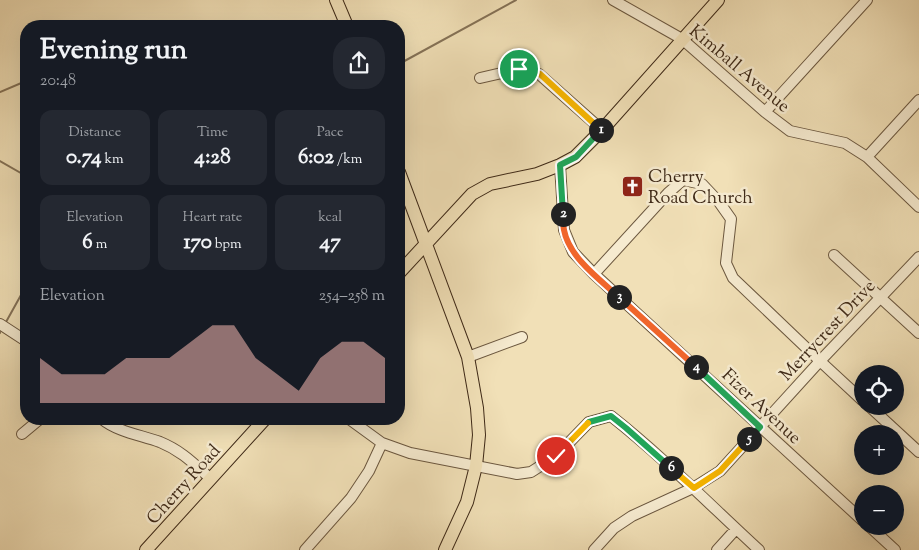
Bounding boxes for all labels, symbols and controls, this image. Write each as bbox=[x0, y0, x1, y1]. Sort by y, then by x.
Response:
street label: Kimball Avenue bbox=[682, 19, 795, 120]
text: Evening run bbox=[40, 31, 187, 71]
button: share bbox=[333, 37, 385, 89]
pin bbox=[498, 48, 540, 90]
icon: arrive bbox=[505, 55, 533, 83]
text: 20:48 bbox=[40, 70, 76, 93]
pin: 1 bbox=[588, 118, 614, 142]
text: 1 bbox=[599, 120, 604, 140]
text: Distance bbox=[68, 123, 121, 143]
text: Time bbox=[197, 123, 228, 143]
text: Pace bbox=[317, 123, 344, 143]
text: 0.74 bbox=[66, 143, 101, 173]
text: 4:28 bbox=[194, 143, 231, 173]
text: 6:02 bbox=[298, 143, 334, 173]
text: km bbox=[101, 150, 124, 170]
text: /km bbox=[334, 150, 362, 170]
place label: Cherry Road Church bbox=[648, 165, 753, 212]
church icon: Cherry Road Church bbox=[620, 174, 644, 198]
pin: 2 bbox=[550, 202, 576, 226]
text: 2 bbox=[560, 204, 567, 224]
text: Elevation bbox=[66, 208, 123, 228]
text: Heart rate bbox=[183, 208, 242, 228]
text: kcal bbox=[318, 208, 342, 228]
text: 6 bbox=[82, 228, 93, 258]
text: 170 bbox=[183, 228, 212, 258]
text: 47 bbox=[320, 228, 341, 258]
text: m bbox=[93, 235, 107, 255]
text: bpm bbox=[212, 235, 242, 255]
street label: Merrycrest Drive bbox=[774, 275, 882, 388]
pin: 3 bbox=[606, 284, 632, 310]
text: Elevation bbox=[40, 285, 105, 308]
text: 254–258 m bbox=[319, 285, 385, 308]
text: 3 bbox=[617, 287, 622, 307]
pin: 4 bbox=[684, 354, 708, 380]
text: 4 bbox=[693, 357, 700, 377]
street label: Fizer Avenue bbox=[715, 364, 806, 451]
map controls bbox=[854, 365, 904, 535]
button: locate bbox=[854, 365, 904, 415]
button: + bbox=[854, 425, 904, 475]
pin: 5 bbox=[736, 426, 762, 452]
text: 5 bbox=[747, 429, 752, 449]
pin bbox=[535, 435, 577, 477]
street label: Cherry Road bbox=[141, 439, 228, 531]
icon: check bbox=[542, 442, 570, 470]
pin: 6 bbox=[658, 456, 684, 480]
text: 6 bbox=[668, 458, 675, 478]
button: − bbox=[854, 485, 904, 535]

